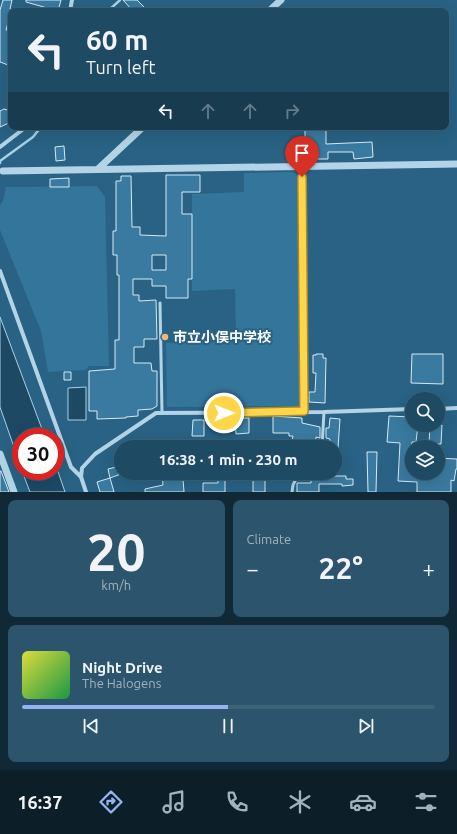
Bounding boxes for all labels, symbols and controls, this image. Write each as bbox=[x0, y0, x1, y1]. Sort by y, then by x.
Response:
icon: left bbox=[20, 24, 72, 76]
text: 60 m bbox=[86, 24, 148, 55]
text: Turn left bbox=[86, 57, 156, 77]
icon: left bbox=[155, 100, 177, 122]
icon: ahead bbox=[197, 100, 219, 122]
icon: ahead bbox=[239, 100, 261, 122]
icon: right bbox=[281, 100, 303, 122]
pin bbox=[285, 136, 319, 177]
icon: arrive bbox=[291, 142, 313, 164]
place label: 市立小俣中学校 bbox=[173, 329, 271, 345]
marker: 市立小俣中学校 bbox=[160, 332, 170, 342]
position arrow bbox=[203, 392, 245, 434]
map controls bbox=[405, 392, 445, 480]
button: search bbox=[405, 392, 445, 432]
speed limit sign: 30 bbox=[12, 428, 64, 480]
button: layers bbox=[405, 440, 445, 480]
text: 16:38 · 1 min · 230 m bbox=[159, 451, 297, 468]
text: 20 bbox=[87, 523, 146, 581]
text: Climate bbox=[247, 532, 291, 546]
text: 22° bbox=[319, 551, 363, 585]
text: − bbox=[247, 556, 259, 581]
text: + bbox=[423, 556, 435, 581]
text: km/h bbox=[101, 578, 131, 592]
text: Night Drive bbox=[82, 659, 163, 676]
text: The Halogens bbox=[82, 676, 161, 690]
icon: previous bbox=[80, 715, 102, 737]
icon: pause bbox=[217, 715, 239, 737]
icon: next bbox=[355, 715, 377, 737]
icon: directions bbox=[97, 788, 125, 816]
icon: music bbox=[160, 788, 188, 816]
icon: phone bbox=[223, 788, 251, 816]
icon: climate bbox=[286, 788, 314, 816]
icon: car bbox=[349, 788, 377, 816]
icon: filters bbox=[412, 788, 440, 816]
text: 16:37 bbox=[17, 792, 62, 812]

